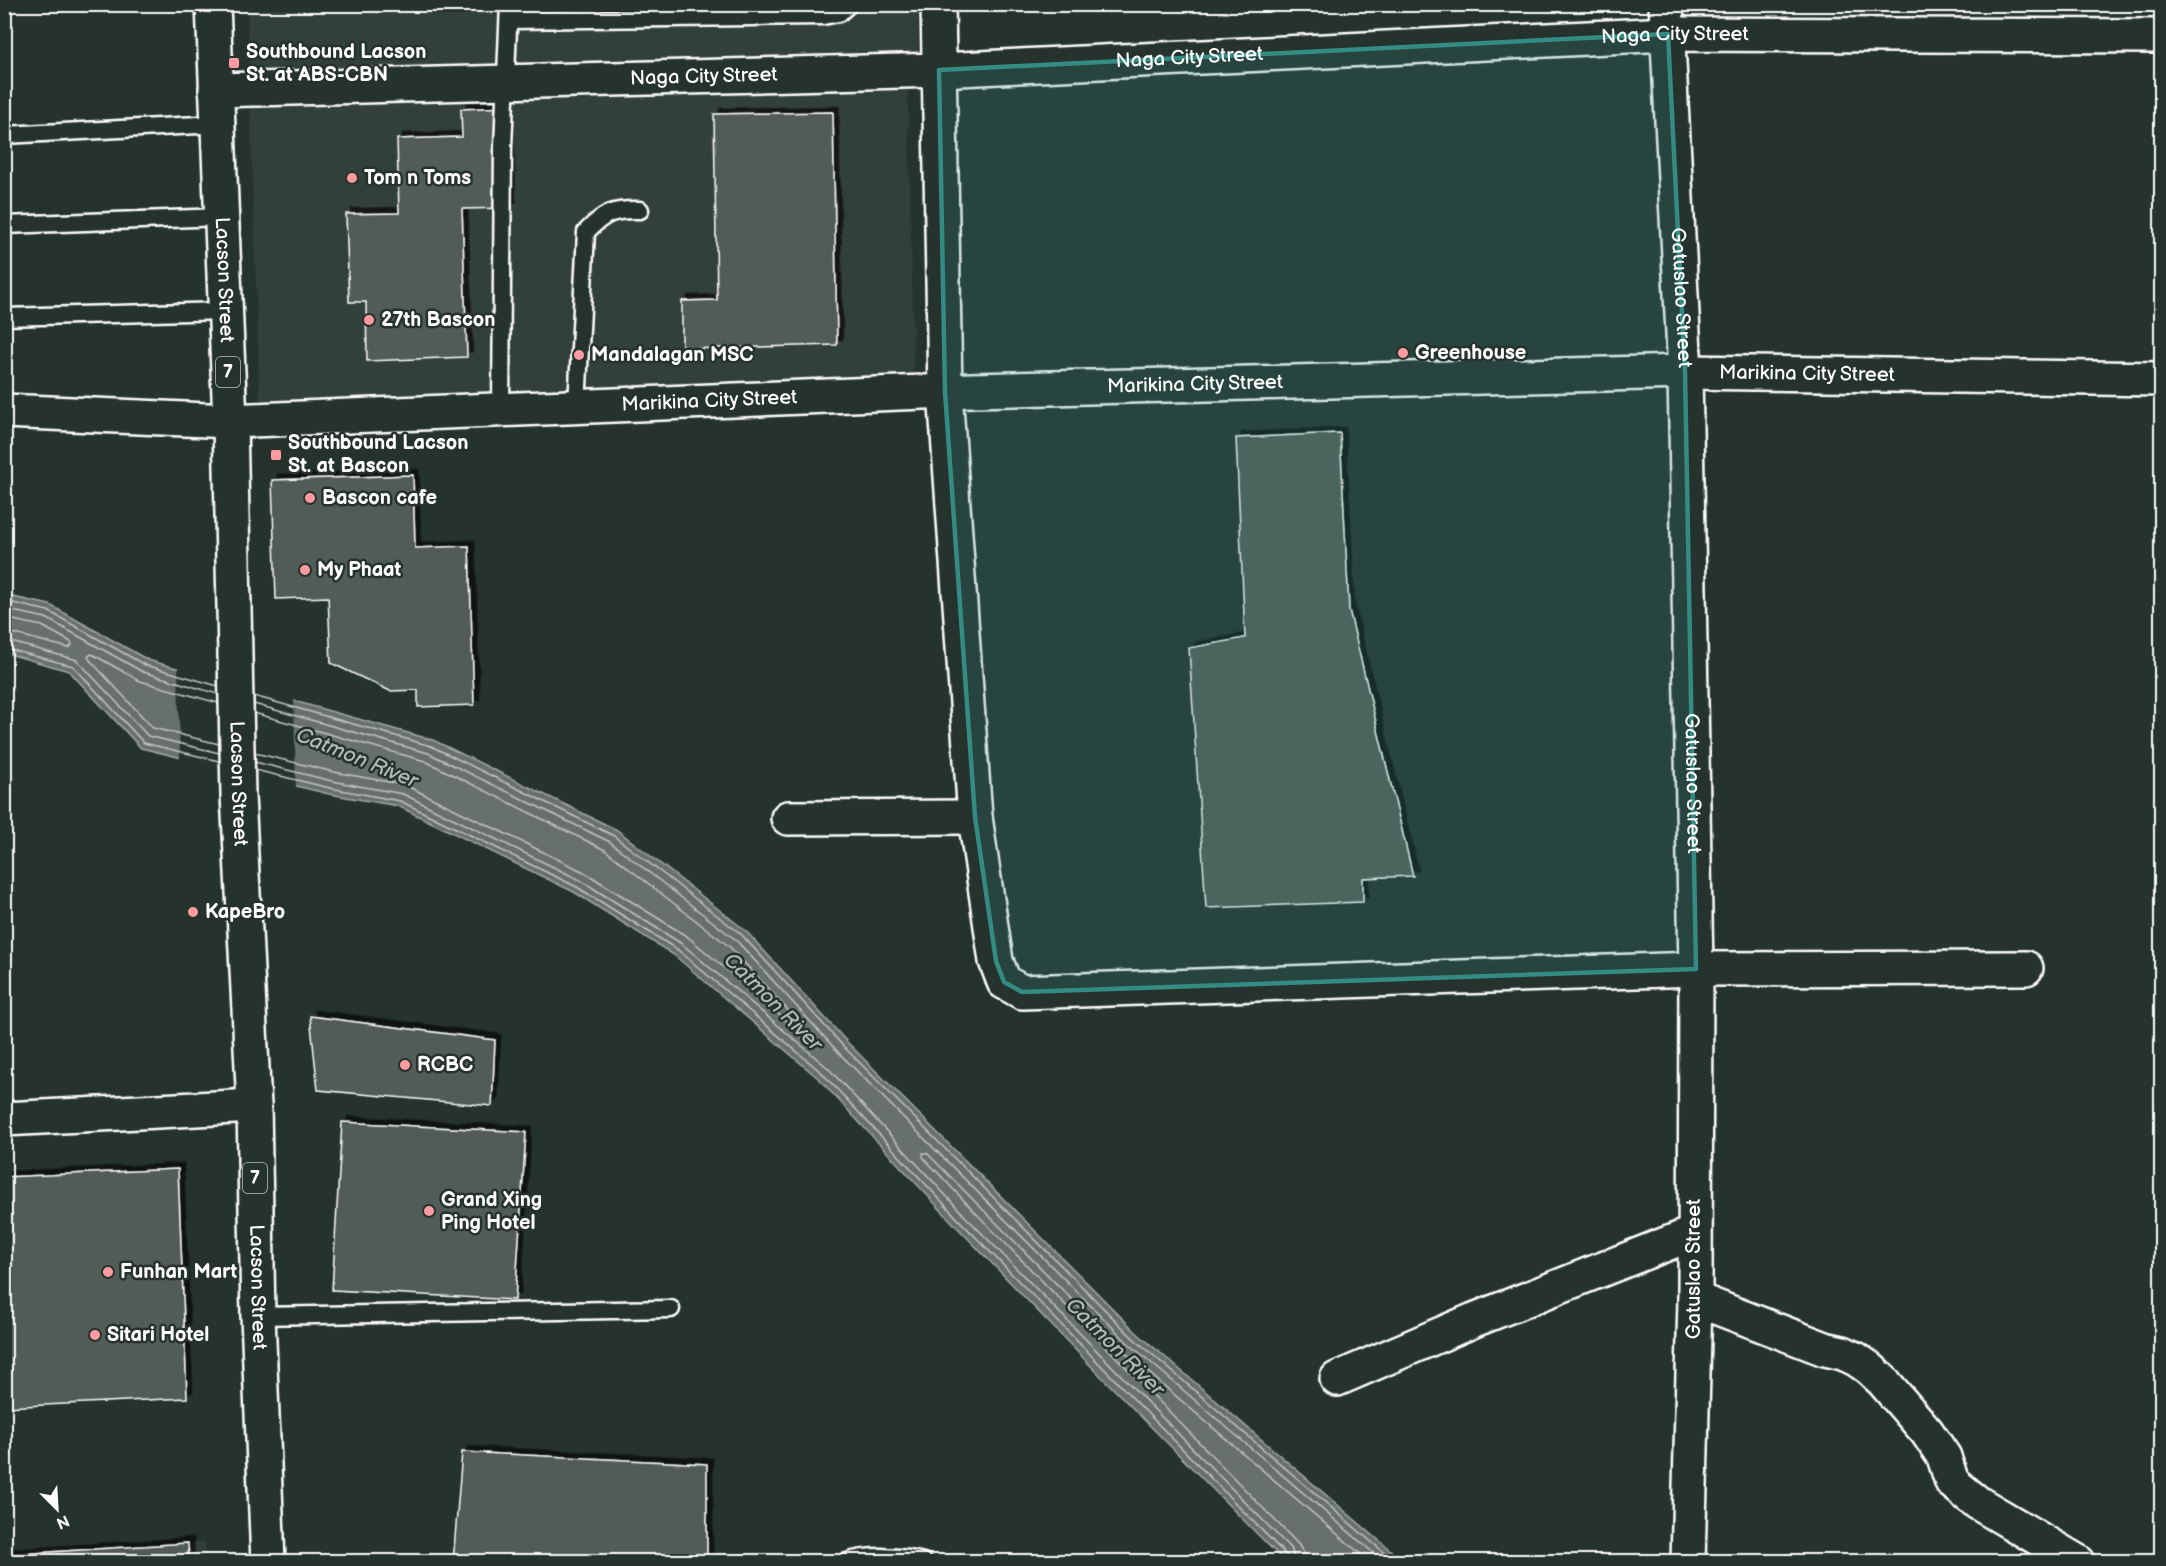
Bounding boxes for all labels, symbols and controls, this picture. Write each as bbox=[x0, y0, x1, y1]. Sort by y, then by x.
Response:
street label: Naga City Street bbox=[1601, 22, 1749, 49]
place label: Southbound Lacson St. at ABS-CBN bbox=[246, 40, 426, 87]
street label: Naga City Street bbox=[1115, 42, 1264, 73]
marker: Southbound Lacson St. at ABS-CBN bbox=[227, 56, 241, 70]
street label: Naga City Street bbox=[630, 62, 778, 91]
place label: Tom n Toms bbox=[364, 166, 471, 190]
marker: Tom n Toms bbox=[345, 171, 359, 185]
street label: Lacson Street bbox=[210, 217, 239, 343]
street label: Gatuslao Street bbox=[1666, 227, 1697, 368]
place label: 27th Bascon bbox=[381, 308, 495, 332]
marker: 27th Bascon bbox=[362, 313, 376, 327]
place label: Greenhouse bbox=[1415, 341, 1526, 365]
place label: Mandalagan MSC bbox=[591, 343, 754, 367]
marker: Greenhouse bbox=[1396, 346, 1410, 360]
marker: Mandalagan MSC bbox=[572, 348, 586, 362]
road number: 7 bbox=[216, 357, 240, 387]
street label: Marikina City Street bbox=[1719, 361, 1895, 387]
street label: Marikina City Street bbox=[1107, 370, 1283, 399]
street label: Marikina City Street bbox=[621, 385, 798, 417]
place label: Southbound Lacson St. at Bascon bbox=[288, 431, 468, 478]
marker: Southbound Lacson St. at Bascon bbox=[269, 448, 283, 462]
place label: Bascon cafe bbox=[322, 486, 437, 510]
marker: Bascon cafe bbox=[303, 491, 317, 505]
place label: My Phaat bbox=[317, 558, 402, 582]
marker: My Phaat bbox=[298, 563, 312, 577]
street label: Gatuslao Street bbox=[1679, 713, 1706, 854]
street label: Lacson Street bbox=[224, 721, 253, 847]
water label: Catmon River bbox=[293, 722, 423, 794]
place label: KapeBro bbox=[205, 900, 285, 924]
marker: KapeBro bbox=[186, 905, 200, 919]
water label: Catmon River bbox=[719, 948, 828, 1057]
place label: RCBC bbox=[417, 1053, 473, 1077]
marker: RCBC bbox=[398, 1058, 412, 1072]
road number: 7 bbox=[243, 1163, 267, 1193]
place label: Grand Xing Ping Hotel bbox=[441, 1188, 542, 1235]
street label: Gatuslao Street bbox=[1682, 1199, 1706, 1339]
marker: Grand Xing Ping Hotel bbox=[422, 1204, 436, 1218]
street label: Lacson Street bbox=[244, 1224, 271, 1350]
place label: Funhan Mart bbox=[120, 1260, 237, 1284]
marker: Funhan Mart bbox=[101, 1265, 115, 1279]
water label: Catmon River bbox=[1061, 1293, 1170, 1402]
place label: Sitari Hotel bbox=[107, 1323, 209, 1347]
marker: Sitari Hotel bbox=[88, 1328, 102, 1342]
north arrow bbox=[27, 1479, 87, 1539]
text: N bbox=[53, 1510, 72, 1532]

